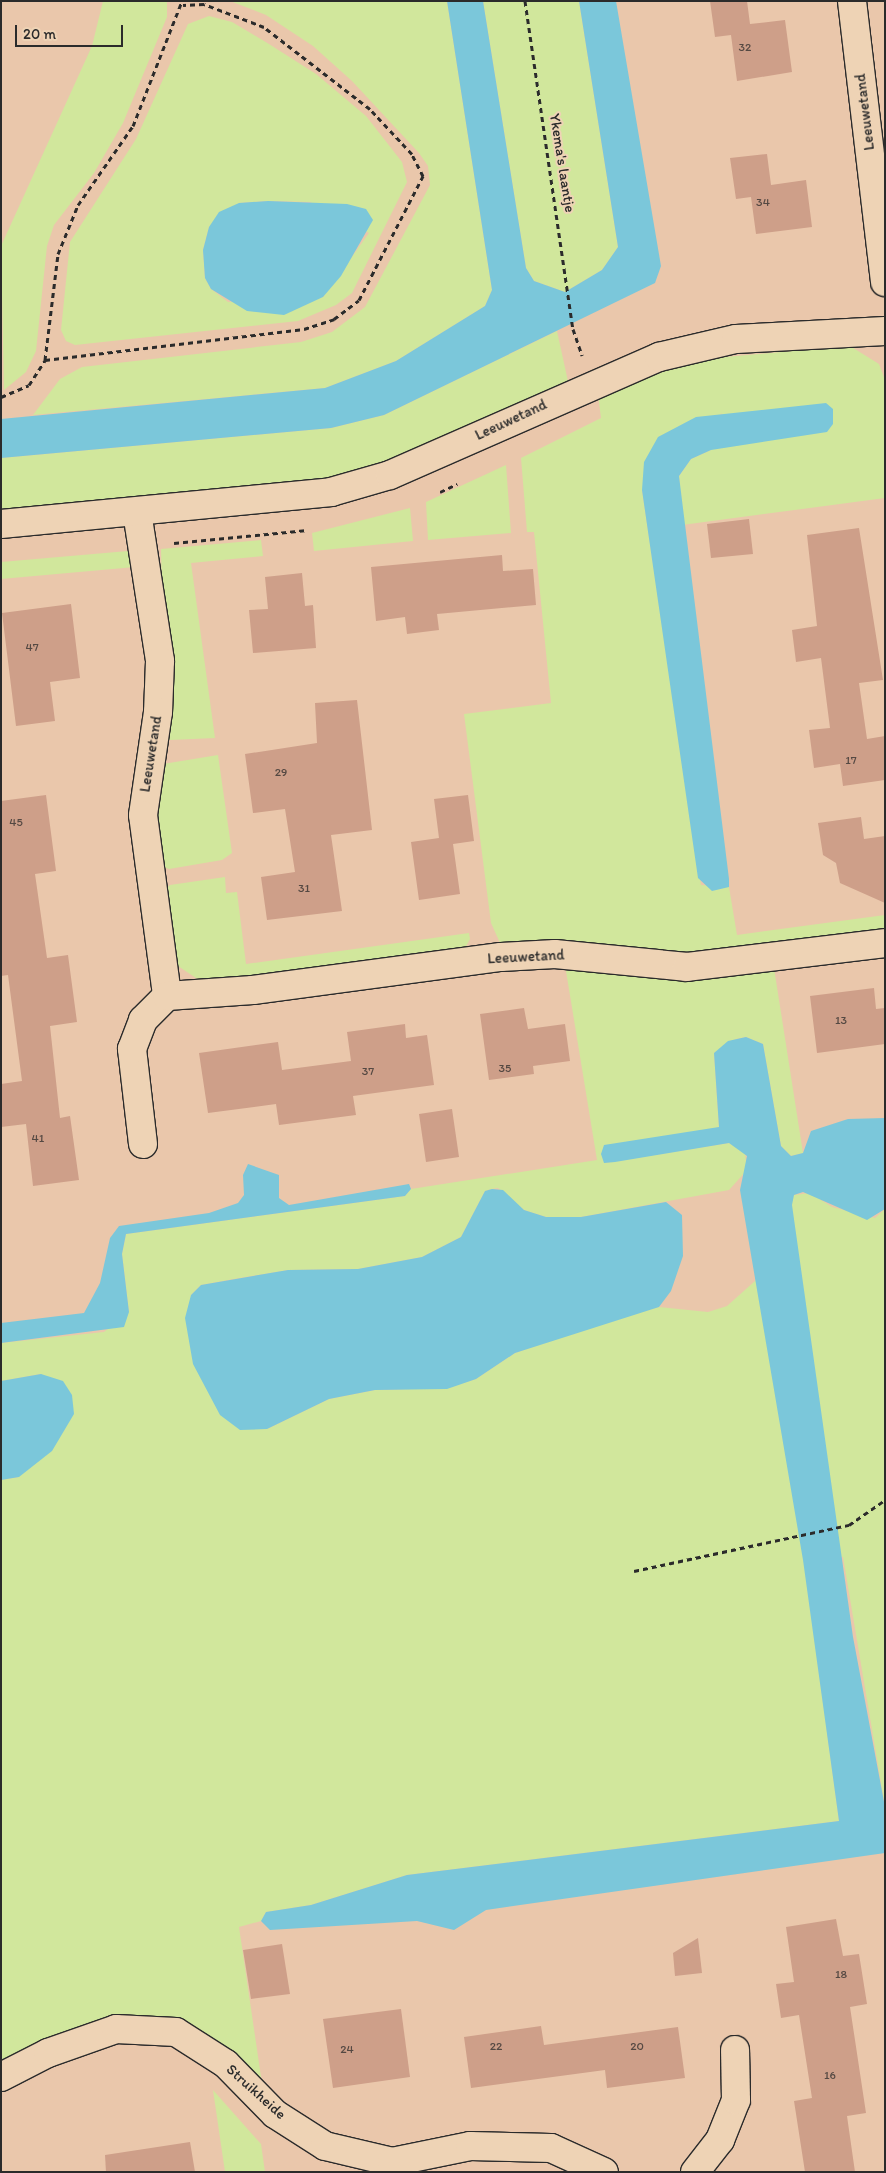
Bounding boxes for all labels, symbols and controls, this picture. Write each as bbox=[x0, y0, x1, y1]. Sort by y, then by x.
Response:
scale bar bbox=[18, 15, 125, 47]
text: 20 m bbox=[23, 25, 56, 43]
house number: 32 bbox=[739, 41, 751, 55]
street label: Leeuwetand bbox=[851, 73, 879, 151]
street label: Ykema's laantje bbox=[545, 112, 579, 214]
house number: 34 bbox=[756, 196, 770, 210]
street label: Leeuwetand bbox=[472, 396, 550, 444]
house number: 47 bbox=[25, 641, 39, 655]
street label: Leeuwetand bbox=[136, 714, 166, 794]
house number: 17 bbox=[845, 754, 857, 768]
house number: 29 bbox=[275, 766, 287, 780]
house number: 45 bbox=[9, 816, 23, 830]
house number: 31 bbox=[298, 882, 310, 896]
street label: Leeuwetand bbox=[487, 946, 565, 968]
house number: 13 bbox=[835, 1014, 847, 1028]
house number: 35 bbox=[499, 1062, 511, 1076]
house number: 37 bbox=[362, 1065, 374, 1079]
house number: 41 bbox=[32, 1132, 44, 1146]
house number: 18 bbox=[835, 1968, 847, 1982]
house number: 22 bbox=[490, 2040, 502, 2054]
house number: 20 bbox=[630, 2040, 644, 2054]
house number: 24 bbox=[340, 2043, 354, 2057]
street label: Struikheide bbox=[223, 2061, 289, 2123]
house number: 16 bbox=[824, 2069, 836, 2083]

